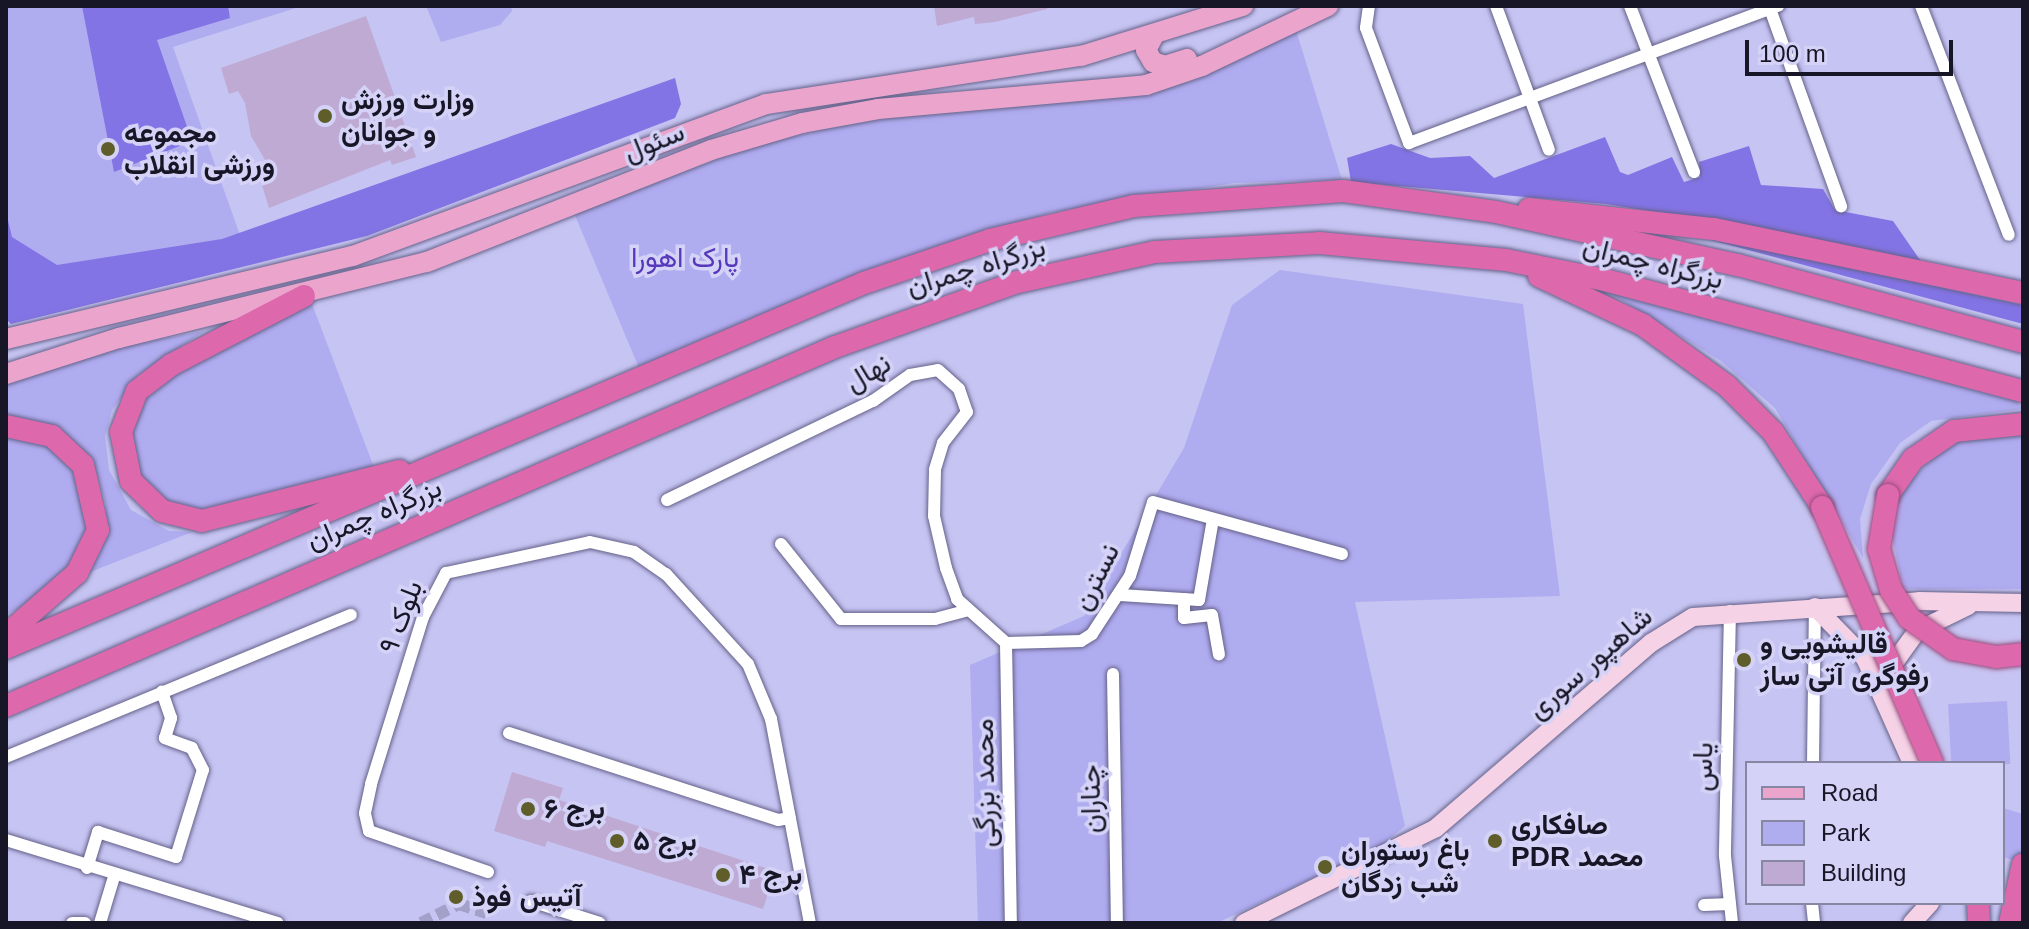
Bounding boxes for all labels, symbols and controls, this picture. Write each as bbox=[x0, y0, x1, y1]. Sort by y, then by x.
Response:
scale bar bbox=[1749, 24, 1957, 74]
text: 100 m bbox=[1759, 40, 1826, 67]
place label: وزارت ورزش و جوانان bbox=[341, 83, 475, 149]
marker: وزارت ورزش و جوانان bbox=[316, 107, 334, 125]
street label: سئول bbox=[619, 115, 689, 169]
place label: مجموعه ورزشی انقلاب bbox=[124, 116, 275, 182]
marker: مجموعه ورزشی انقلاب bbox=[99, 140, 117, 158]
street label: بزرگراه چمران bbox=[1579, 229, 1727, 297]
street label: بزرگراه چمران bbox=[903, 230, 1049, 304]
park label: پارک اهورا bbox=[631, 241, 739, 275]
street label: نهال bbox=[839, 346, 897, 400]
street label: بزرگراه چمران bbox=[301, 471, 447, 557]
street label: نسترن bbox=[1065, 538, 1127, 616]
street label: بلوک ۹ bbox=[372, 576, 430, 658]
street label: شاهپور سوری bbox=[1521, 600, 1659, 726]
place label: قالیشویی و رفوگری آتی ساز bbox=[1760, 627, 1929, 693]
marker: قالیشویی و رفوگری آتی ساز bbox=[1735, 651, 1753, 669]
street label: محمد بزرگی bbox=[967, 718, 1003, 848]
street label: یاس bbox=[1686, 742, 1720, 792]
legend bbox=[1745, 761, 2005, 905]
street label: چناران bbox=[1074, 764, 1108, 834]
text: Road bbox=[1821, 779, 1878, 806]
place label: برج ۶ bbox=[544, 792, 605, 826]
marker: برج ۶ bbox=[519, 800, 537, 818]
place label: صافکاری PDR محمد bbox=[1511, 808, 1643, 874]
text: Park bbox=[1821, 819, 1870, 846]
place label: برج ۵ bbox=[633, 824, 697, 858]
marker: برج ۵ bbox=[608, 832, 626, 850]
marker: صافکاری PDR محمد bbox=[1486, 832, 1504, 850]
place label: باغ رستوران شب زدگان bbox=[1341, 834, 1470, 900]
place label: برج ۴ bbox=[739, 858, 802, 892]
marker: باغ رستوران شب زدگان bbox=[1316, 858, 1334, 876]
text: Building bbox=[1821, 859, 1906, 886]
marker: برج ۴ bbox=[714, 866, 732, 884]
place label: آتیس فوذ bbox=[472, 880, 581, 914]
marker: آتیس فوذ bbox=[447, 888, 465, 906]

